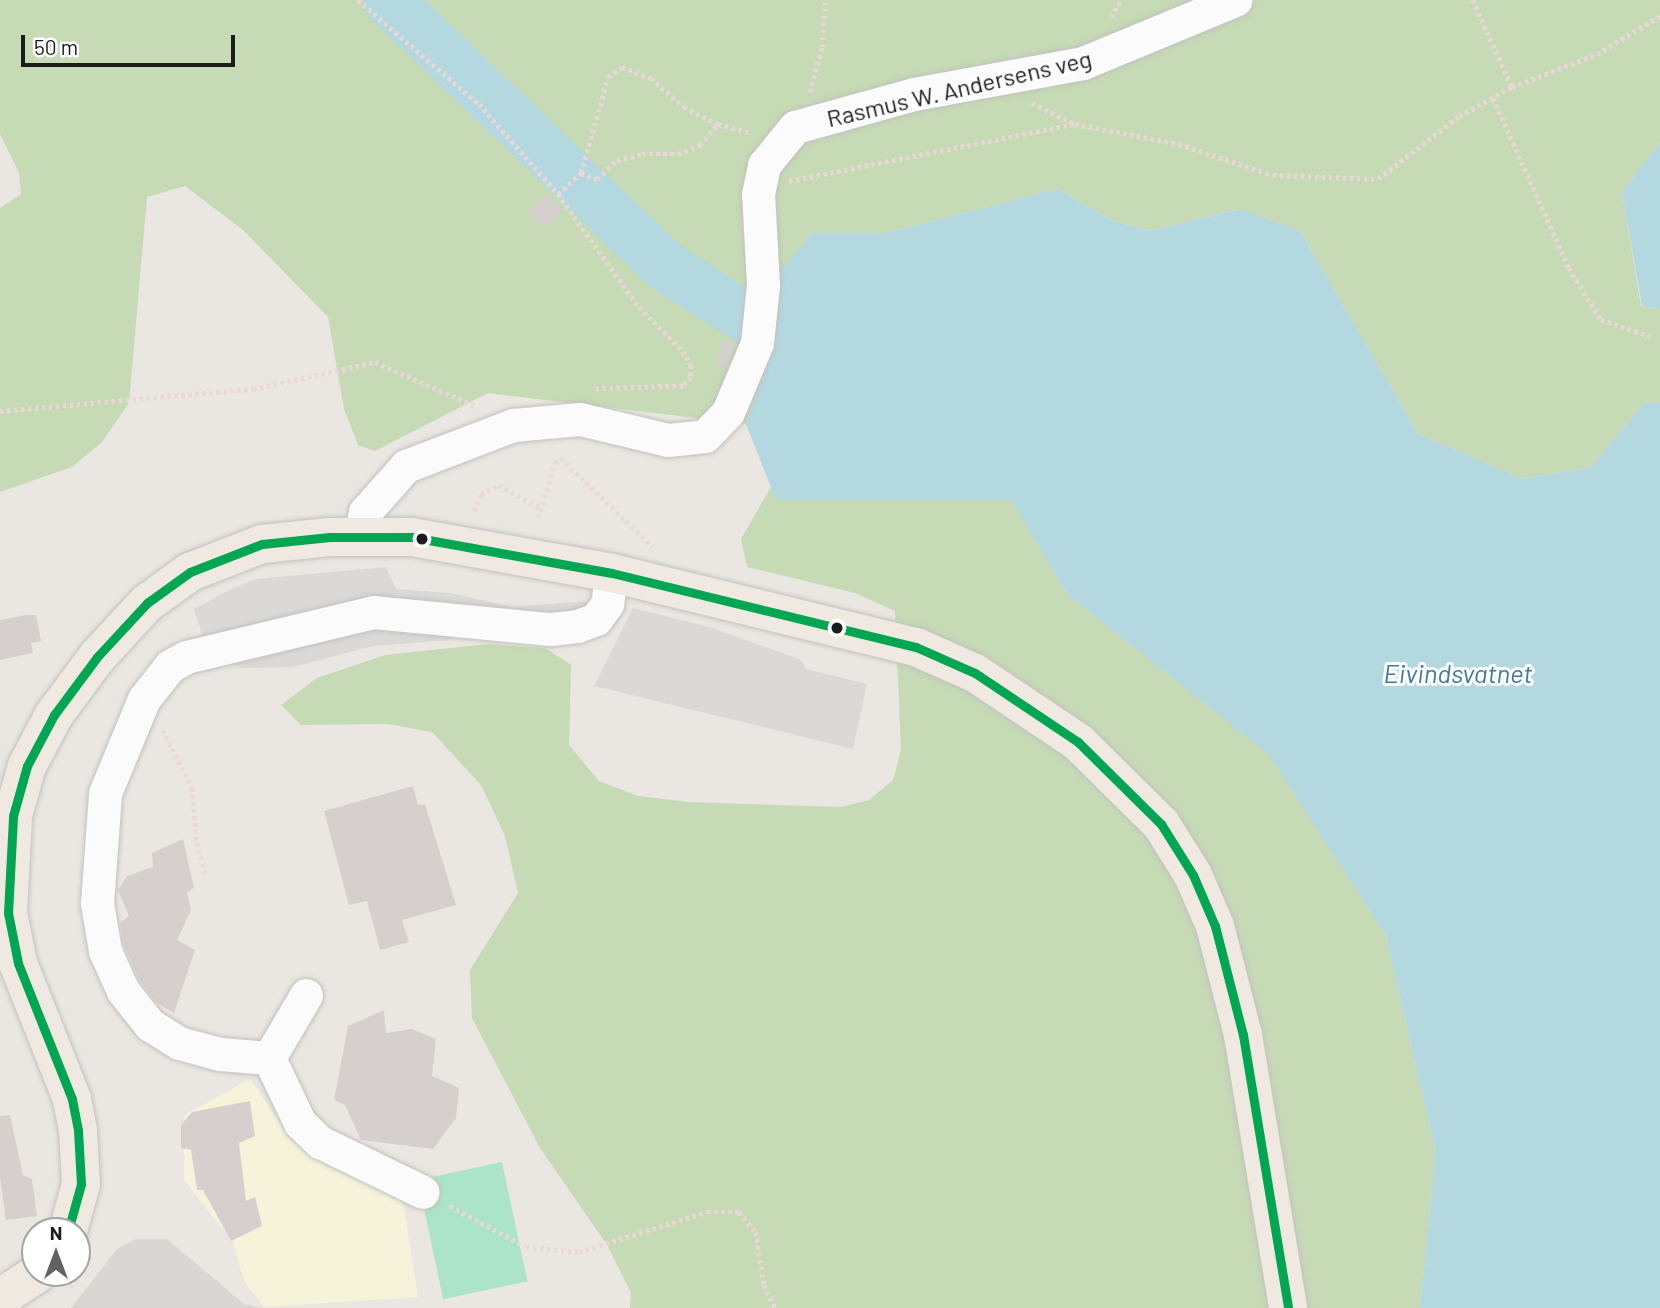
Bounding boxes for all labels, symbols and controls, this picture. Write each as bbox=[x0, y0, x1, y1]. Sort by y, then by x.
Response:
scale bar bbox=[24, 21, 238, 65]
text: 50 m bbox=[34, 34, 78, 59]
street label: Rasmus W. Andersens veg bbox=[824, 44, 1094, 132]
unlabelled marker bbox=[415, 532, 429, 546]
unlabelled marker bbox=[830, 621, 844, 635]
water label: Eivindsvatnet bbox=[1384, 657, 1532, 689]
north arrow bbox=[21, 1217, 91, 1287]
text: N bbox=[50, 1221, 62, 1244]

